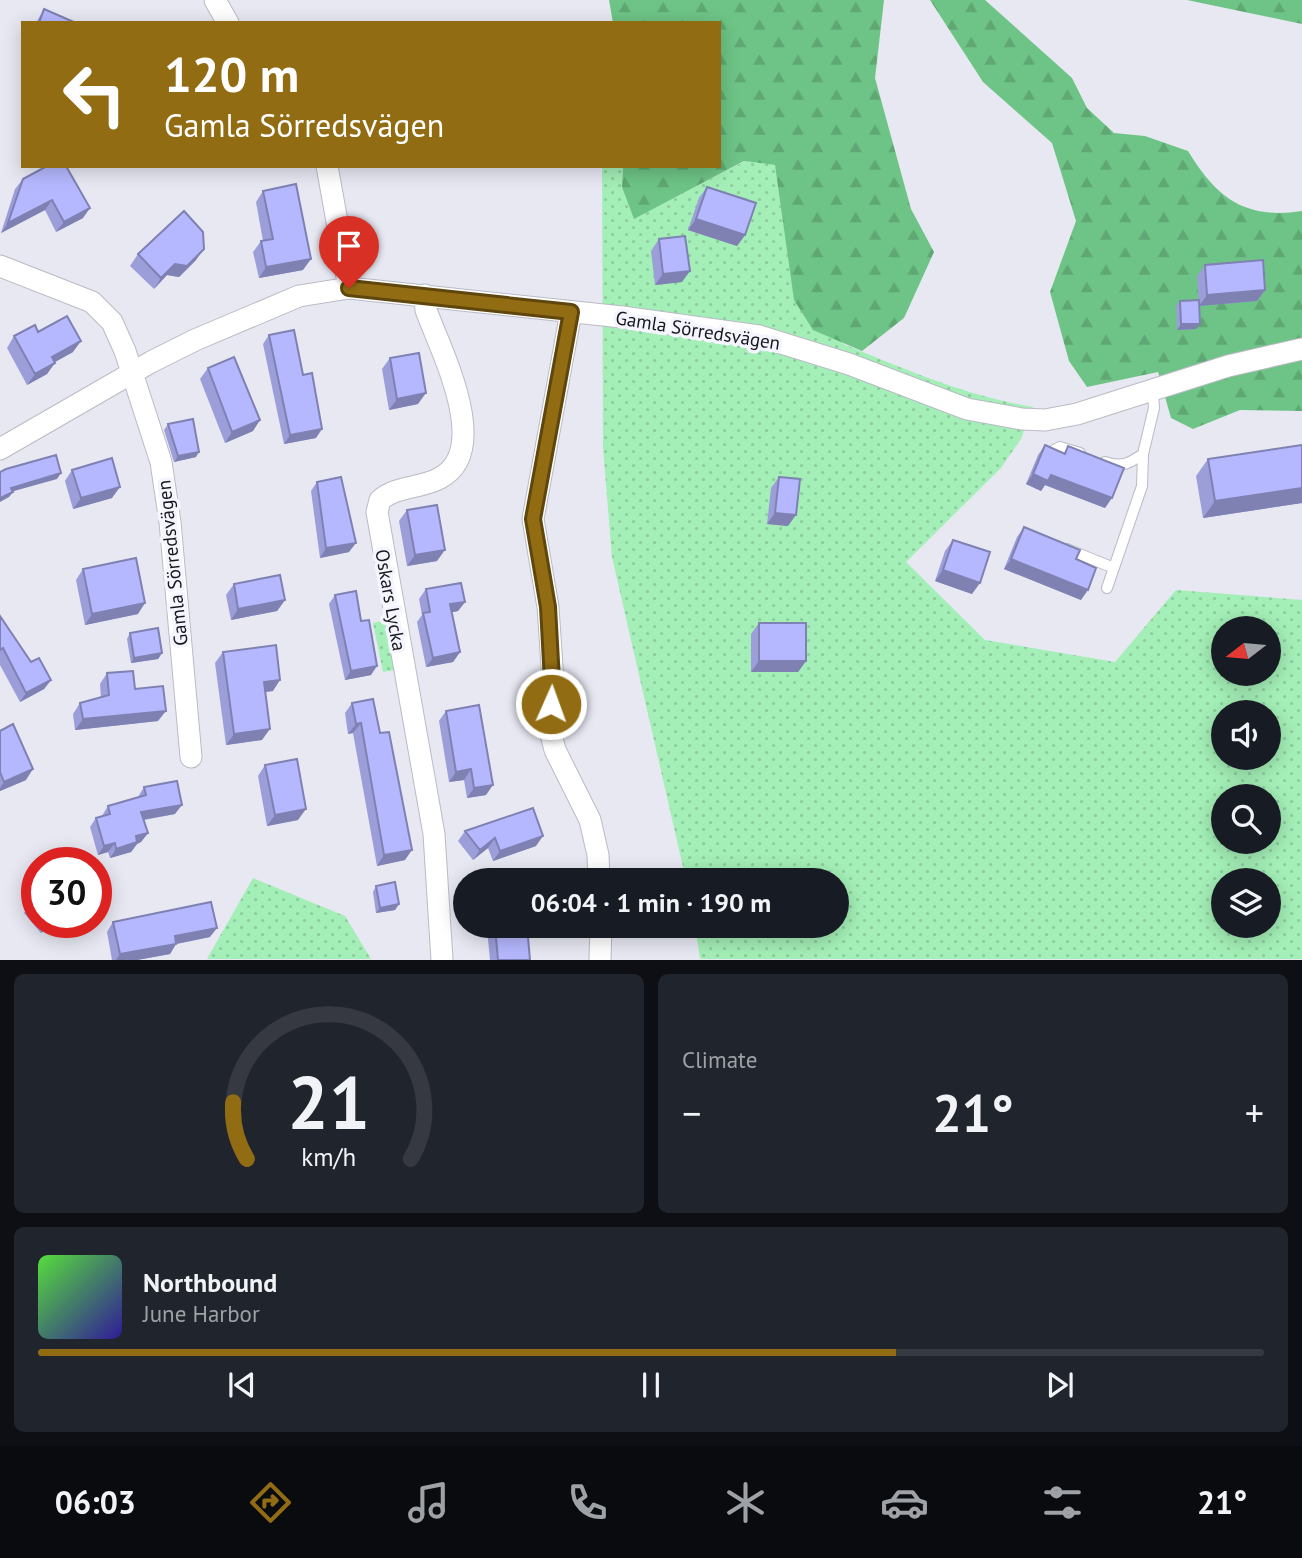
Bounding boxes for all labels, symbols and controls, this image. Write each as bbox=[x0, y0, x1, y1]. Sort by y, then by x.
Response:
text: 120 m bbox=[164, 42, 299, 106]
icon: left bbox=[49, 49, 140, 140]
text: Gamla Sörredsvägen bbox=[164, 104, 444, 146]
pin bbox=[319, 216, 379, 288]
icon: arrive bbox=[330, 227, 368, 265]
street label: Gamla Sörredsvägen bbox=[614, 305, 782, 355]
street label: Gamla Sörredsvägen bbox=[151, 479, 193, 647]
street label: Oskars Lycka bbox=[370, 547, 412, 653]
north arrow bbox=[1211, 616, 1281, 686]
map controls bbox=[1211, 616, 1281, 938]
position arrow bbox=[514, 667, 588, 741]
button: sound bbox=[1211, 700, 1281, 770]
button: search bbox=[1211, 784, 1281, 854]
speed limit sign: 30 bbox=[21, 847, 112, 938]
button: layers bbox=[1211, 868, 1281, 938]
text: 06:04 · 1 min · 190 m bbox=[531, 886, 771, 919]
text: Climate bbox=[682, 1045, 757, 1074]
text: 21 bbox=[288, 1056, 370, 1150]
text: 21° bbox=[932, 1079, 1014, 1146]
text: − bbox=[682, 1088, 701, 1137]
text: + bbox=[1245, 1088, 1264, 1137]
text: km/h bbox=[302, 1141, 356, 1173]
text: Northbound bbox=[143, 1266, 277, 1299]
text: June Harbor bbox=[143, 1299, 260, 1328]
icon: previous bbox=[223, 1366, 261, 1404]
icon: pause bbox=[632, 1366, 670, 1404]
icon: next bbox=[1041, 1366, 1079, 1404]
icon: directions bbox=[246, 1478, 295, 1527]
icon: music bbox=[404, 1478, 453, 1527]
icon: phone bbox=[563, 1478, 612, 1527]
icon: climate bbox=[721, 1478, 770, 1527]
icon: car bbox=[880, 1478, 929, 1527]
icon: filters bbox=[1038, 1478, 1087, 1527]
text: 06:03 bbox=[55, 1481, 136, 1523]
text: 21° bbox=[1197, 1481, 1247, 1523]

